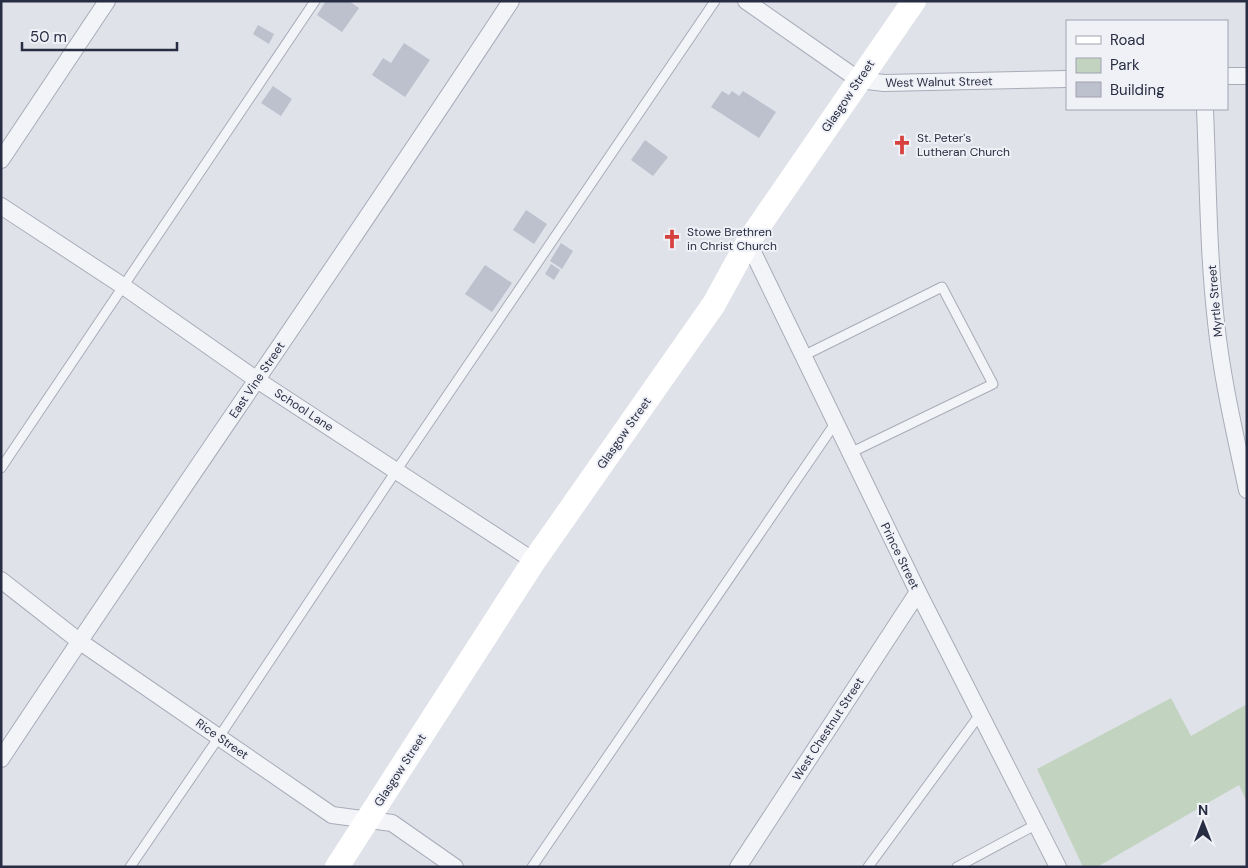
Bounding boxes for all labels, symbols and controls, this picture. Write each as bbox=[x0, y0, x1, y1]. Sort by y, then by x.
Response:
scale bar bbox=[22, 20, 178, 52]
legend bbox=[1066, 20, 1228, 110]
text: 50 m bbox=[30, 27, 67, 47]
text: Road bbox=[1110, 30, 1145, 50]
text: Park bbox=[1110, 55, 1140, 75]
street label: Glasgow Street bbox=[818, 56, 878, 135]
street label: West Walnut Street bbox=[885, 73, 993, 91]
text: Building bbox=[1110, 80, 1165, 100]
place label: St. Peter's Lutheran Church bbox=[917, 130, 1010, 160]
church icon: St. Peter's Lutheran Church bbox=[891, 134, 913, 156]
place label: Stowe Brethren in Christ Church bbox=[687, 224, 777, 254]
church icon: Stowe Brethren in Christ Church bbox=[661, 228, 683, 250]
street label: Myrtle Street bbox=[1204, 264, 1226, 338]
street label: East Vine Street bbox=[226, 338, 289, 421]
street label: School Lane bbox=[271, 385, 337, 435]
street label: Glasgow Street bbox=[593, 394, 655, 472]
street label: Prince Street bbox=[877, 520, 923, 592]
street label: West Chestnut Street bbox=[789, 674, 868, 784]
street label: Rice Street bbox=[192, 715, 252, 763]
street label: Glasgow Street bbox=[370, 730, 430, 810]
north arrow bbox=[1178, 798, 1228, 848]
text: N bbox=[1198, 801, 1208, 819]

